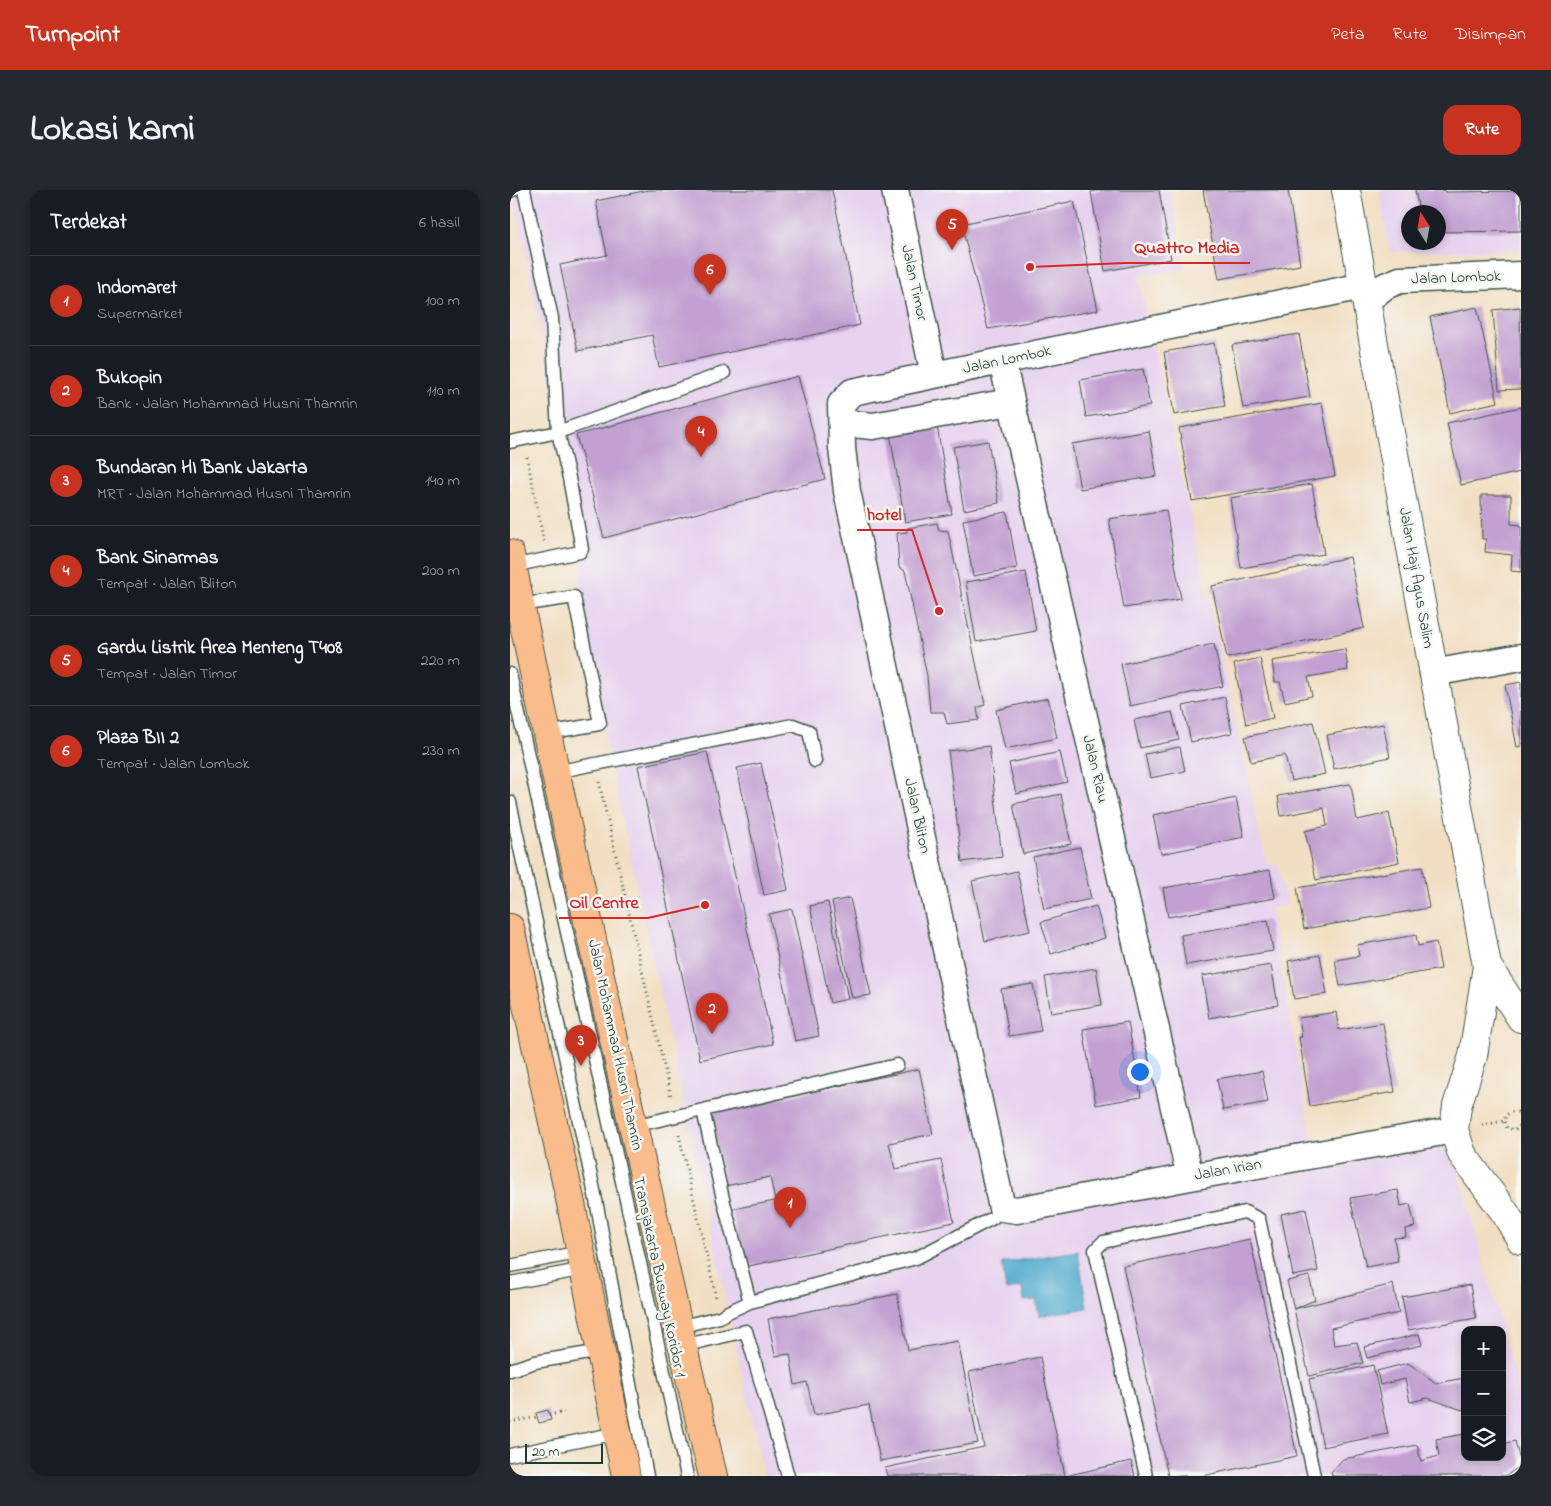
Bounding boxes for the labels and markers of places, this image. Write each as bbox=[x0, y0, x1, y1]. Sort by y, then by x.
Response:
pin: 5 bbox=[936, 209, 968, 250]
callout: Quattro Media bbox=[1125, 230, 1250, 263]
pin: 6 bbox=[694, 254, 726, 295]
pin: 4 bbox=[685, 416, 717, 457]
callout: hotel bbox=[857, 497, 912, 530]
callout: Oil Centre bbox=[559, 885, 648, 918]
pin: 2 bbox=[696, 993, 728, 1034]
pin: 3 bbox=[565, 1025, 597, 1066]
pin: 1 bbox=[774, 1187, 806, 1228]

